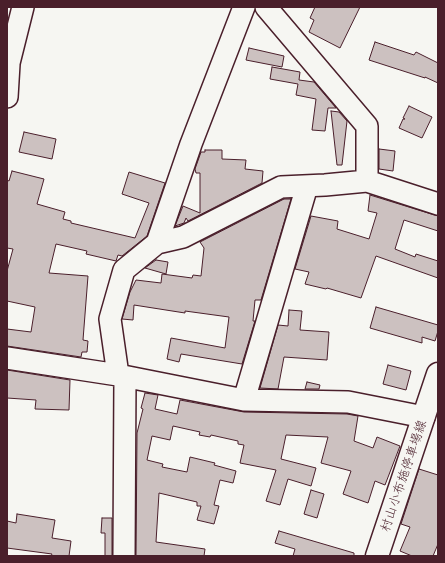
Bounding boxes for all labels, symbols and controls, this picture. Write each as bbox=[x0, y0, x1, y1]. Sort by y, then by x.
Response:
street label: 村山小布施停車場線 bbox=[378, 418, 430, 534]

